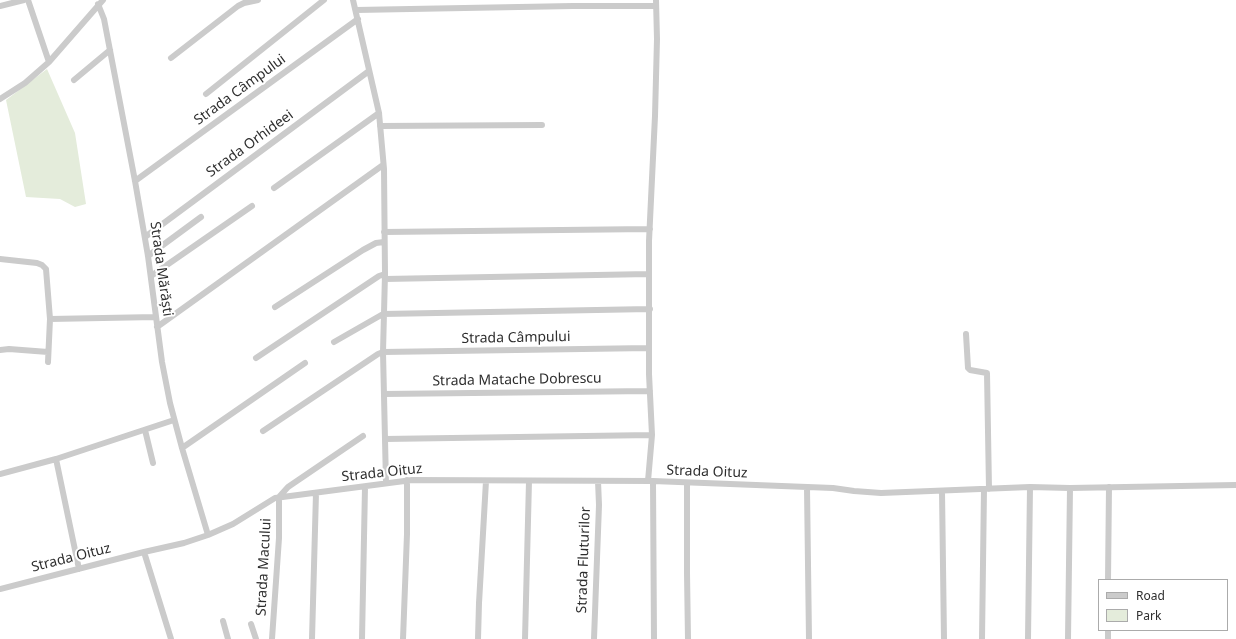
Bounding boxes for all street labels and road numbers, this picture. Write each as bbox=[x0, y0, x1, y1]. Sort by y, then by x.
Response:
street label: Strada Câmpului bbox=[191, 51, 289, 129]
street label: Strada Orhideei bbox=[203, 107, 297, 181]
street label: Strada Mărăști bbox=[146, 221, 176, 317]
street label: Strada Câmpului bbox=[461, 329, 571, 347]
street label: Strada Matache Dobrescu bbox=[432, 370, 602, 390]
street label: Strada Oituz bbox=[341, 460, 423, 486]
street label: Strada Oituz bbox=[666, 462, 748, 482]
street label: Strada Fluturilor bbox=[574, 506, 594, 614]
street label: Strada Macului bbox=[253, 518, 275, 616]
street label: Strada Oituz bbox=[30, 540, 112, 576]

